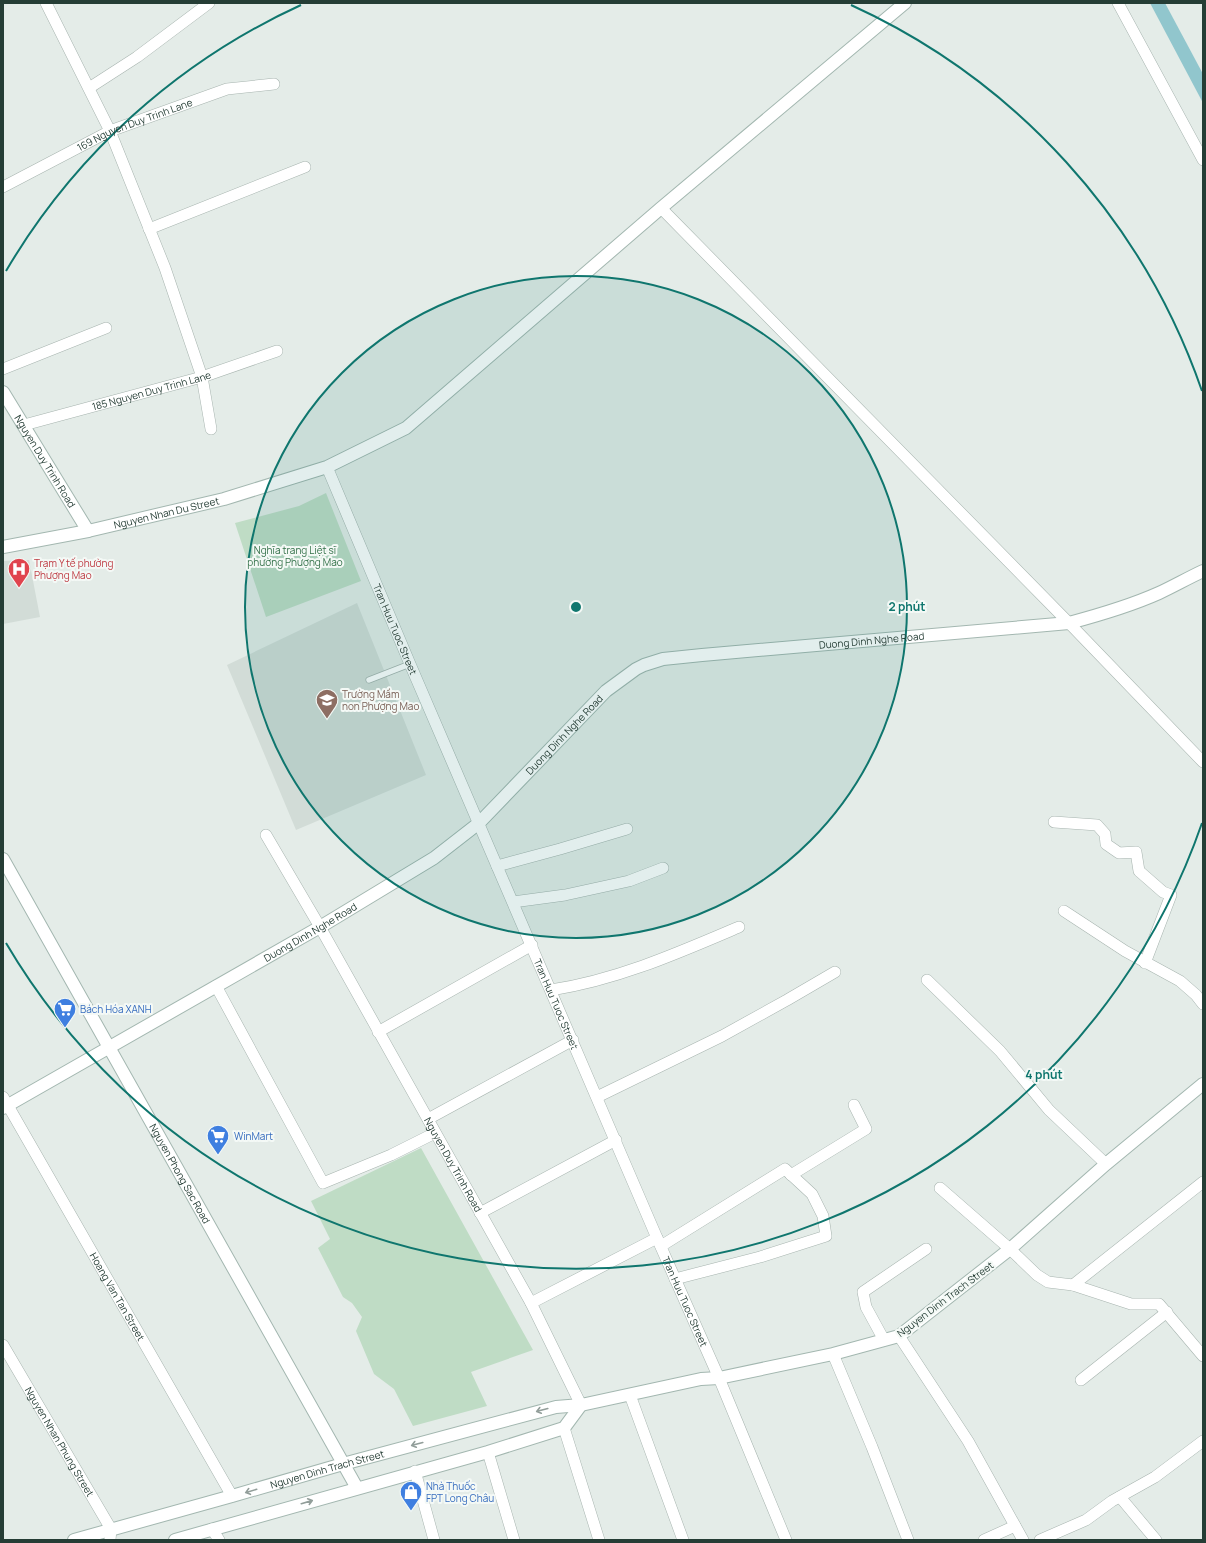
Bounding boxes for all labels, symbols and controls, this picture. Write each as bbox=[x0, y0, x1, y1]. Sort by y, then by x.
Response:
street label: 169 Nguyen Duy Trinh Lane bbox=[74, 95, 194, 154]
street label: 185 Nguyen Duy Trinh Lane bbox=[90, 367, 213, 413]
street label: Nguyen Duy Trinh Road bbox=[11, 412, 79, 510]
street label: Nguyen Nhan Du Street bbox=[112, 493, 221, 532]
park label: Nghĩa trang Liệt sĩ phường Phượng Mao bbox=[247, 543, 343, 569]
hospital icon: Trạm Y tế phường Phượng Mao bbox=[6, 556, 32, 589]
place label: Trạm Y tế phường Phượng Mao bbox=[34, 556, 114, 582]
street label: Tran Huu Tuoc Street bbox=[370, 582, 421, 677]
text: 2 phút bbox=[888, 598, 926, 615]
centre of rings bbox=[569, 600, 583, 614]
street label: Duong Dinh Nghe Road bbox=[818, 629, 925, 652]
school or university icon: Trường Mầm non Phượng Mao bbox=[314, 687, 340, 720]
place label: Trường Mầm non Phượng Mao bbox=[342, 687, 419, 713]
street label: Duong Dinh Nghe Road bbox=[522, 692, 606, 778]
street label: Duong Dinh Nghe Road bbox=[261, 899, 359, 965]
street label: Tran Huu Tuoc Street bbox=[531, 957, 582, 1052]
supermarket icon: Bách Hóa XANH bbox=[52, 996, 78, 1029]
place label: Bách Hóa XANH bbox=[80, 1002, 152, 1016]
text: 4 phút bbox=[1025, 1066, 1063, 1083]
street label: Nguyen Duy Trinh Road bbox=[421, 1115, 485, 1214]
street label: Nguyen Phong Sac Road bbox=[146, 1121, 214, 1226]
supermarket icon: WinMart bbox=[205, 1123, 231, 1156]
place label: WinMart bbox=[234, 1129, 273, 1143]
street label: Hoang Van Tan Street bbox=[87, 1250, 148, 1343]
street label: Tran Huu Tuoc Street bbox=[659, 1254, 711, 1349]
street label: Nguyen Dinh Trach Street bbox=[894, 1258, 996, 1340]
street label: Nguyen Nhan Phung Street bbox=[22, 1384, 97, 1499]
one-way arrow bbox=[536, 1407, 549, 1414]
one-way arrow bbox=[410, 1441, 423, 1448]
street label: Nguyen Dinh Trach Street bbox=[269, 1446, 386, 1492]
shop icon: Nhà Thuốc FPT Long Châu bbox=[398, 1479, 424, 1512]
place label: Nhà Thuốc FPT Long Châu bbox=[426, 1479, 494, 1505]
one-way arrow bbox=[245, 1488, 258, 1495]
one-way arrow bbox=[300, 1498, 313, 1505]

